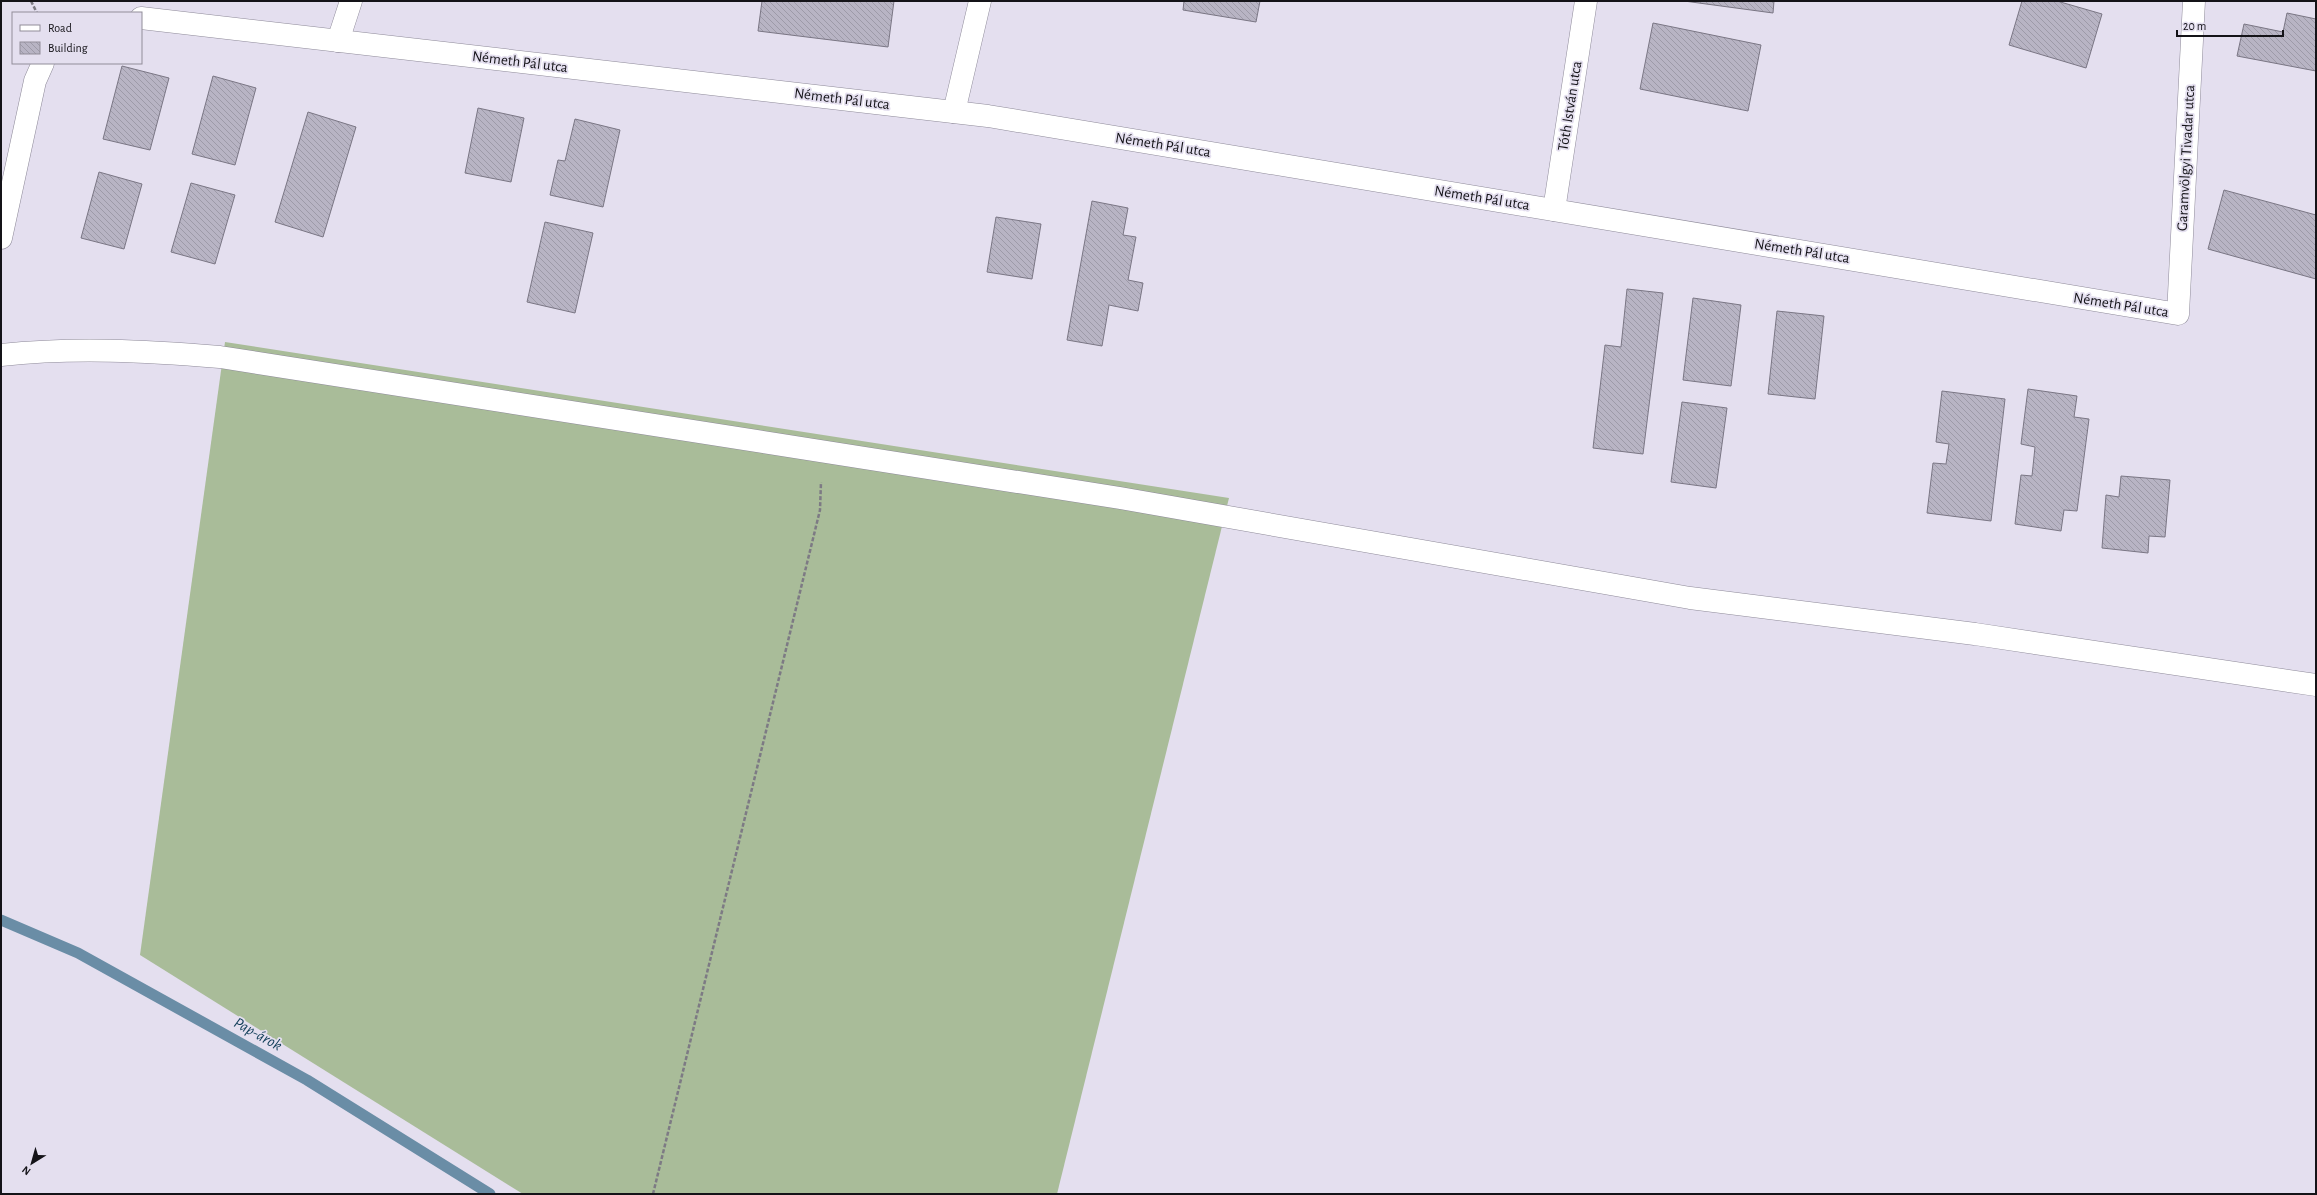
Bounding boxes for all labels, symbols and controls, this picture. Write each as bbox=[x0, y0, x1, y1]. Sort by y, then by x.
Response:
legend bbox=[12, 12, 142, 64]
scale bar bbox=[2177, 12, 2283, 38]
text: 20 m bbox=[2183, 20, 2206, 32]
text: Road bbox=[48, 22, 72, 34]
text: Building bbox=[48, 42, 88, 54]
street label: Németh Pál utca bbox=[471, 49, 569, 75]
street label: Tóth István utca bbox=[1555, 60, 1585, 152]
street label: Garamvölgyi Tivadar utca bbox=[2175, 84, 2197, 232]
street label: Németh Pál utca bbox=[793, 86, 891, 112]
street label: Németh Pál utca bbox=[1114, 130, 1212, 160]
street label: Németh Pál utca bbox=[1433, 183, 1531, 213]
street label: Németh Pál utca bbox=[1753, 236, 1851, 266]
street label: Németh Pál utca bbox=[2072, 290, 2170, 320]
water label: Pap-árok bbox=[231, 1014, 285, 1055]
north arrow bbox=[12, 1143, 52, 1183]
text: N bbox=[20, 1164, 33, 1177]

